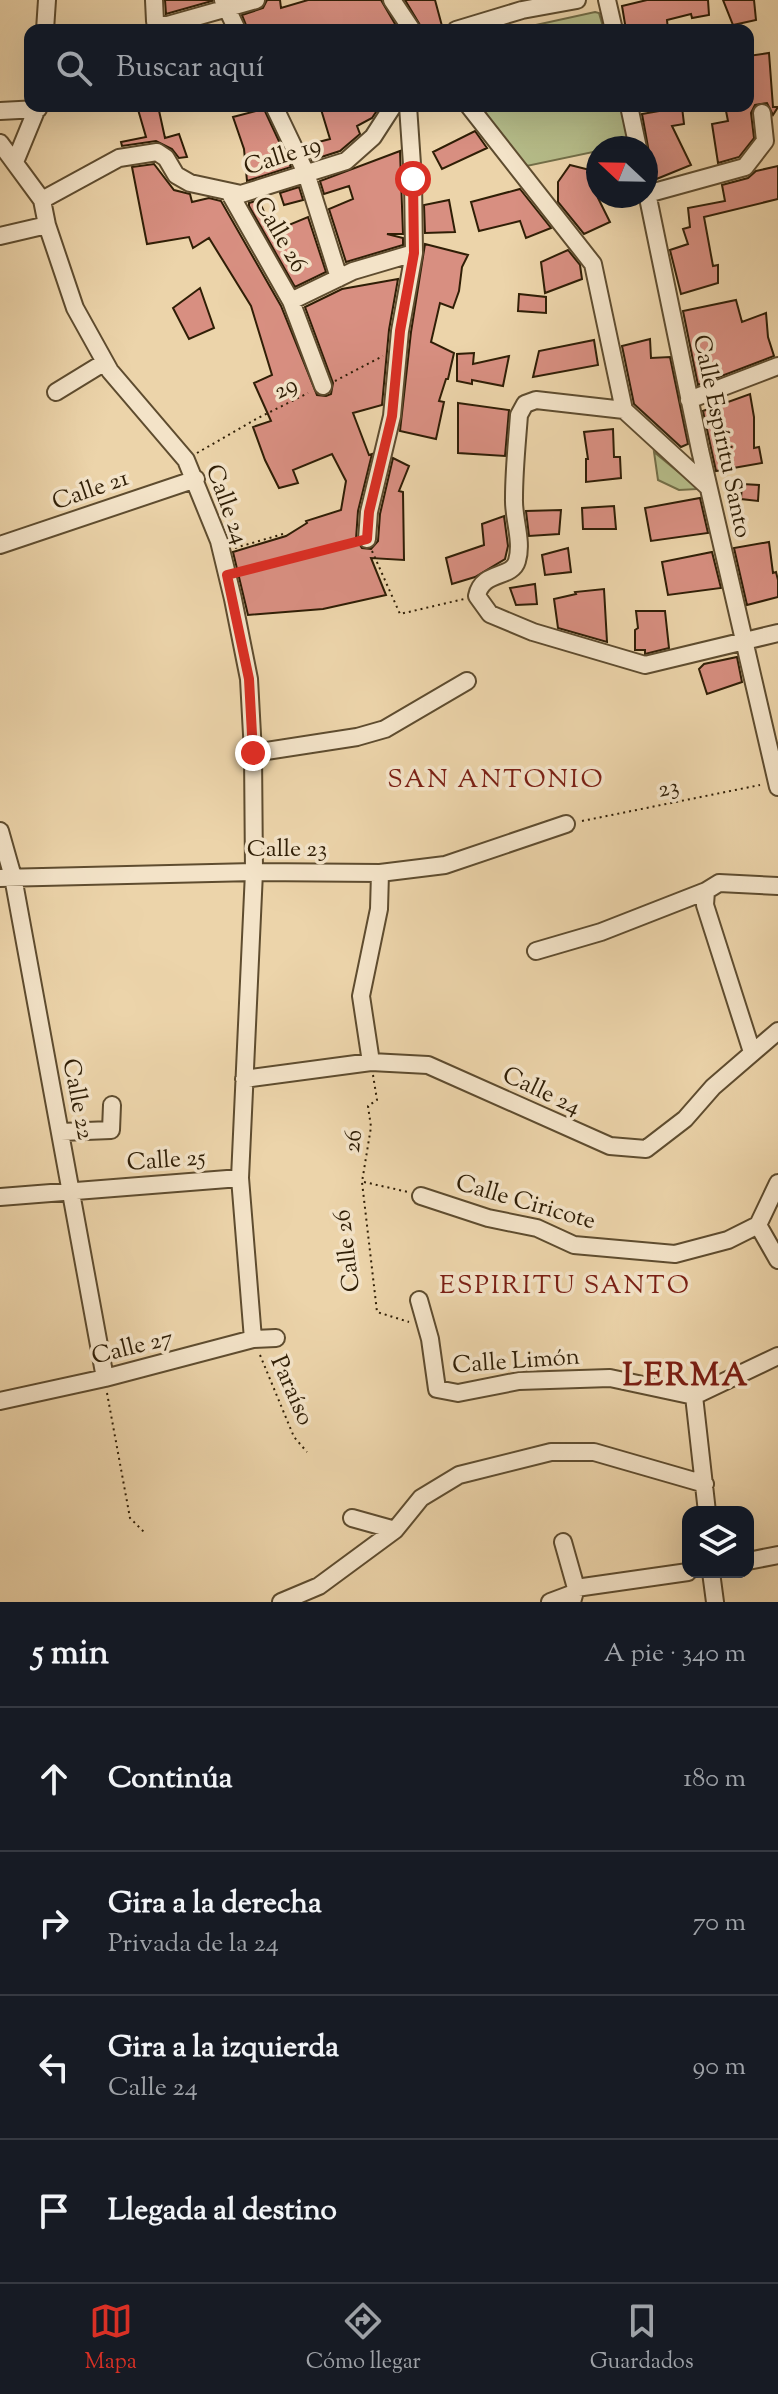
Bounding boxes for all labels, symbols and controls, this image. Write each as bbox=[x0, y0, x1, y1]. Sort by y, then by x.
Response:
search box bbox=[24, 24, 754, 112]
icon: search bbox=[52, 46, 96, 90]
text: Buscar aquí bbox=[116, 47, 264, 90]
street label: Calle 19 bbox=[240, 129, 325, 185]
north arrow bbox=[586, 136, 658, 208]
route start bbox=[395, 161, 431, 197]
street label: Calle 26 bbox=[244, 191, 315, 279]
street label: Calle Espíritu Santo bbox=[683, 332, 759, 541]
street label: 29 bbox=[268, 368, 304, 409]
street label: Calle 24 bbox=[196, 460, 256, 549]
street label: Calle 21 bbox=[48, 462, 133, 520]
route end bbox=[235, 735, 271, 771]
district label: SAN ANTONIO bbox=[387, 762, 605, 799]
street label: 23 bbox=[655, 770, 682, 808]
street label: Calle 23 bbox=[247, 833, 327, 867]
street label: Calle 22 bbox=[53, 1056, 102, 1143]
street label: Calle 24 bbox=[496, 1059, 586, 1125]
street label: 26 bbox=[336, 1128, 372, 1155]
street label: Calle 25 bbox=[126, 1141, 207, 1181]
street label: Calle Ciricote bbox=[451, 1167, 599, 1239]
street label: Calle 26 bbox=[326, 1208, 370, 1294]
district label: ESPIRITU SANTO bbox=[439, 1268, 691, 1305]
street label: Calle 27 bbox=[88, 1321, 177, 1374]
street label: Calle Limón bbox=[451, 1341, 581, 1383]
street label: Paraíso bbox=[261, 1350, 322, 1431]
district label: LERMA bbox=[623, 1354, 750, 1400]
map controls bbox=[682, 1506, 754, 1578]
button: layers bbox=[682, 1506, 754, 1578]
text: 5 min bbox=[32, 1630, 109, 1679]
text: A pie · 340 m bbox=[604, 1636, 746, 1673]
icon: ahead bbox=[32, 1757, 76, 1801]
text: Continúa bbox=[108, 1758, 233, 1801]
text: 180 m bbox=[683, 1761, 746, 1798]
text: Gira a la derecha bbox=[108, 1883, 322, 1926]
icon: right bbox=[32, 1901, 76, 1945]
text: 70 m bbox=[693, 1905, 746, 1942]
text: Privada de la 24 bbox=[108, 1926, 279, 1963]
text: Gira a la izquierda bbox=[108, 2027, 339, 2070]
icon: left bbox=[32, 2045, 76, 2089]
text: 90 m bbox=[693, 2049, 746, 2086]
text: Calle 24 bbox=[108, 2070, 198, 2107]
icon: arrive bbox=[32, 2189, 76, 2233]
text: Llegada al destino bbox=[108, 2190, 337, 2233]
tab: Mapa bbox=[84, 2299, 137, 2379]
tab: Cómo llegar bbox=[306, 2299, 421, 2379]
tab: Guardados bbox=[590, 2299, 694, 2379]

